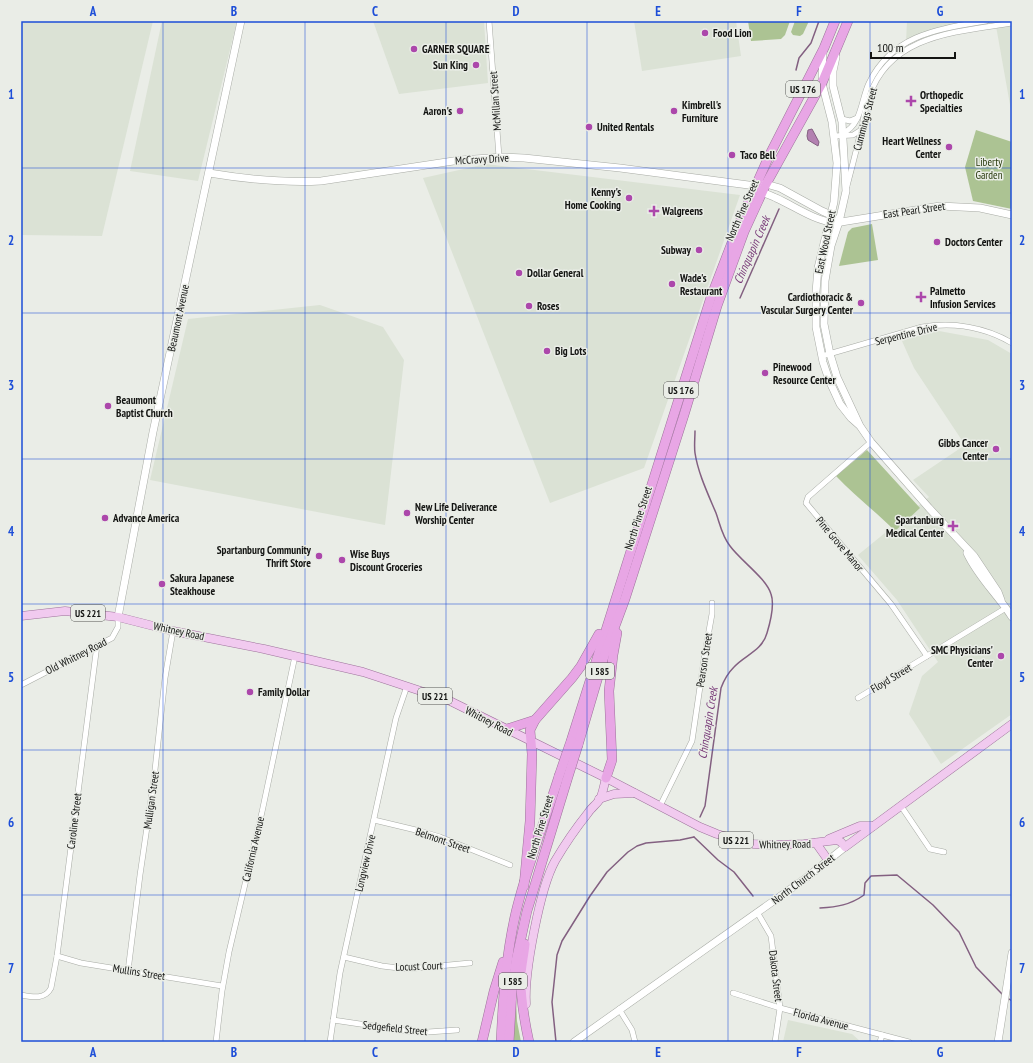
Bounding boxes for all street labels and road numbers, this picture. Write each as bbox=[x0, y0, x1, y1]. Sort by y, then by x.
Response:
street label: McMillan Street bbox=[486, 71, 504, 131]
road number: US 176 bbox=[786, 81, 820, 97]
street label: Cummings Street bbox=[850, 86, 880, 152]
street label: McCravy Drive bbox=[455, 151, 510, 167]
street label: North Pine Street bbox=[722, 177, 762, 243]
street label: East Pearl Street bbox=[882, 199, 946, 221]
street label: East Wood Street bbox=[811, 209, 839, 275]
street label: Beaumont Avenue bbox=[164, 283, 192, 353]
street label: Serpentine Drive bbox=[873, 319, 939, 348]
road number: US 176 bbox=[664, 382, 698, 398]
street label: North Pine Street bbox=[621, 484, 655, 552]
street label: Pine Grove Manor bbox=[813, 514, 867, 574]
road number: US 221 bbox=[71, 605, 105, 621]
street label: Whitney Road bbox=[152, 619, 206, 643]
street label: Pearson Street bbox=[693, 632, 715, 688]
street label: Old Whitney Road bbox=[43, 634, 109, 678]
street label: Floyd Street bbox=[868, 660, 914, 696]
road number: I 585 bbox=[586, 663, 614, 679]
road number: US 221 bbox=[418, 688, 452, 704]
street label: Whitney Road bbox=[463, 703, 515, 739]
street label: Mulligan Street bbox=[140, 770, 162, 830]
street label: Caroline Street bbox=[64, 792, 84, 850]
street label: North Pine Street bbox=[524, 793, 556, 861]
street label: California Avenue bbox=[239, 815, 267, 883]
street label: Belmont Street bbox=[414, 824, 472, 856]
road number: US 221 bbox=[719, 832, 753, 848]
street label: Longview Drive bbox=[352, 833, 378, 893]
street label: Whitney Road bbox=[759, 837, 811, 851]
street label: North Church Street bbox=[769, 851, 837, 907]
street label: Dakota Street bbox=[766, 950, 786, 1002]
street label: Locust Court bbox=[395, 958, 443, 974]
street label: Mullins Street bbox=[112, 961, 166, 983]
road number: I 585 bbox=[499, 973, 527, 989]
street label: Florida Avenue bbox=[792, 1005, 850, 1033]
street label: Sedgefield Street bbox=[362, 1018, 428, 1038]

